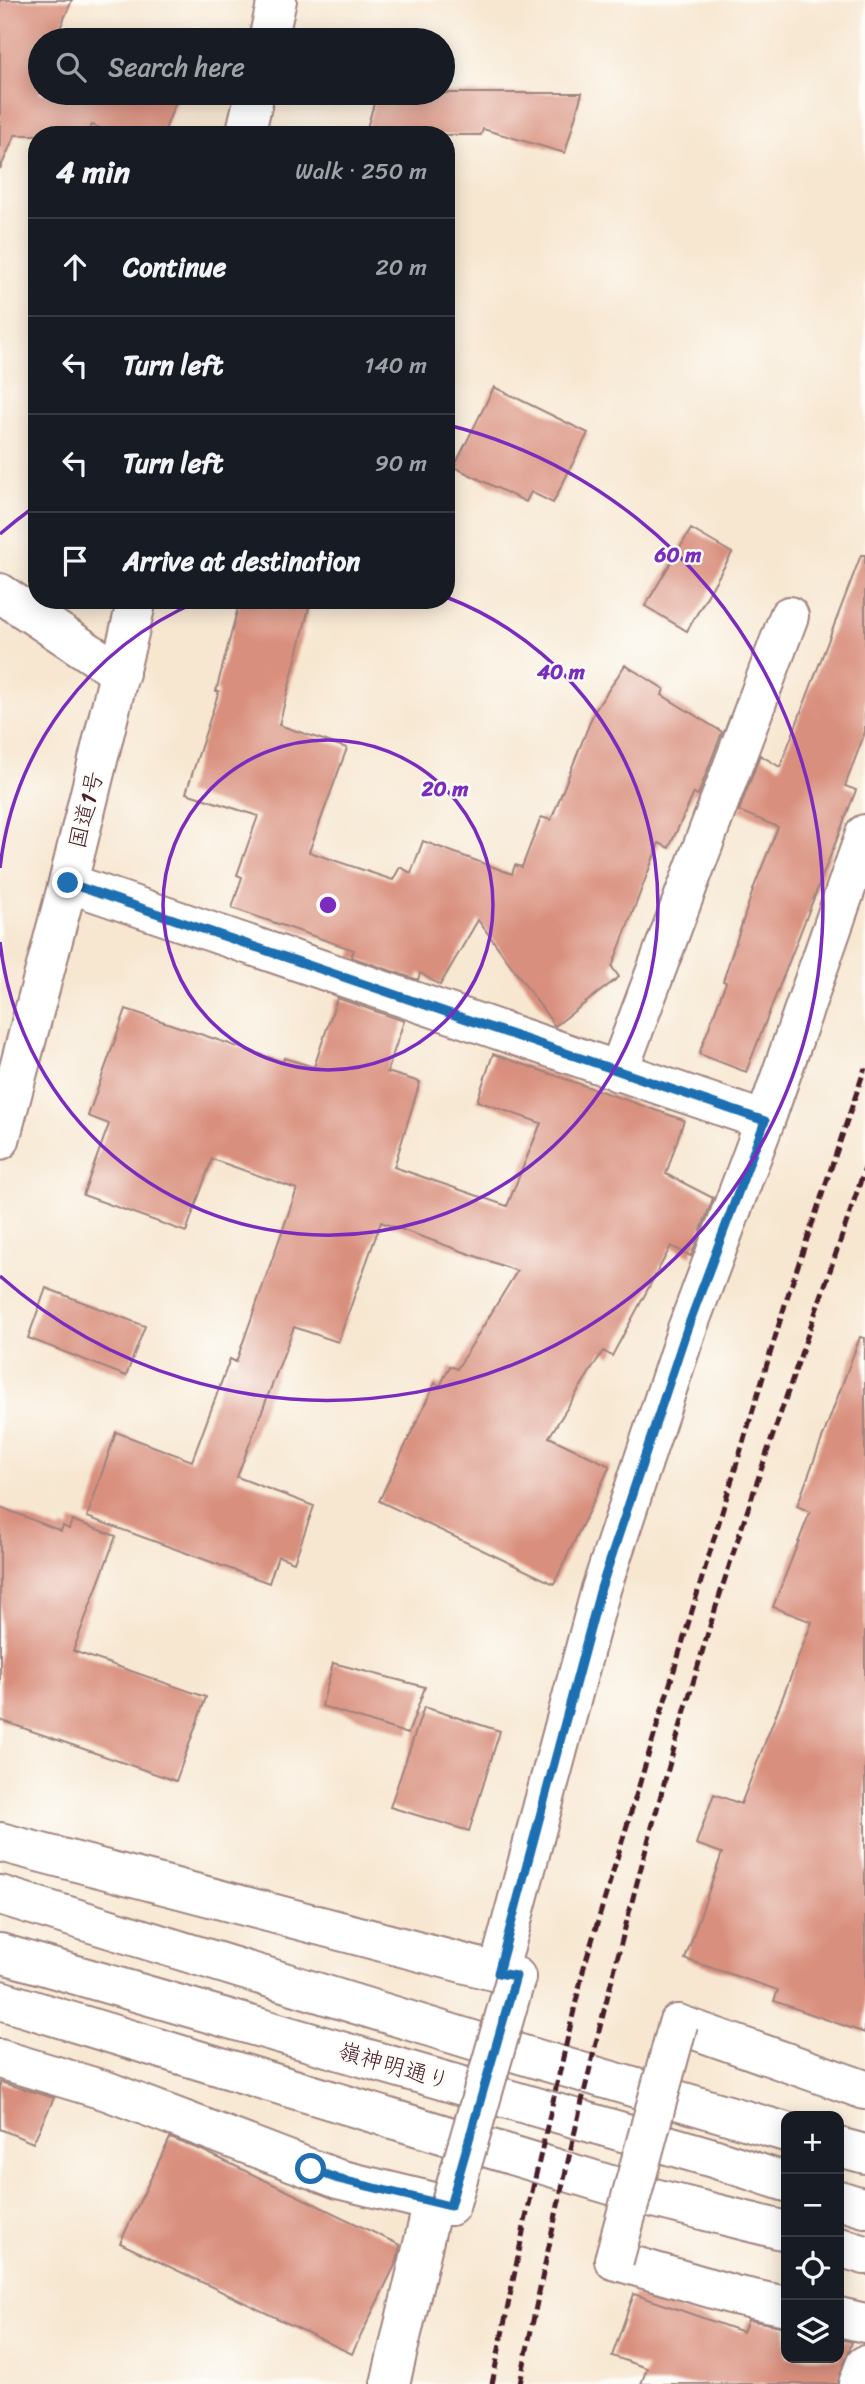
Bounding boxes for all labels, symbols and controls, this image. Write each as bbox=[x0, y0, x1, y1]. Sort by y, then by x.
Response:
search box bbox=[28, 28, 455, 105]
text: Search here bbox=[108, 44, 245, 90]
icon: search bbox=[52, 48, 90, 86]
text: 4 min bbox=[56, 145, 130, 199]
text: Walk · 250 m bbox=[295, 151, 427, 192]
text: Continue bbox=[123, 244, 226, 290]
text: 20 m bbox=[376, 247, 427, 288]
icon: ahead bbox=[56, 248, 94, 286]
text: Turn left bbox=[123, 342, 223, 388]
text: 140 m bbox=[365, 345, 427, 386]
icon: left bbox=[56, 346, 94, 384]
text: Turn left bbox=[123, 440, 223, 486]
text: 90 m bbox=[375, 443, 427, 484]
icon: left bbox=[56, 444, 94, 482]
text: 60 m bbox=[654, 536, 702, 574]
text: Arrive at destination bbox=[123, 538, 360, 584]
icon: arrive bbox=[56, 542, 94, 580]
text: 40 m bbox=[536, 653, 586, 691]
street label: 国道1号 bbox=[57, 767, 115, 853]
text: 20 m bbox=[421, 770, 469, 808]
route end bbox=[52, 867, 83, 898]
centre of rings bbox=[316, 893, 340, 917]
street label: 嶺神明通り bbox=[333, 2030, 455, 2102]
map controls bbox=[781, 2111, 844, 2363]
button: + bbox=[781, 2111, 844, 2174]
route start bbox=[295, 2153, 326, 2184]
button: − bbox=[781, 2174, 844, 2237]
button: locate bbox=[781, 2237, 844, 2300]
button: layers bbox=[781, 2300, 844, 2363]

